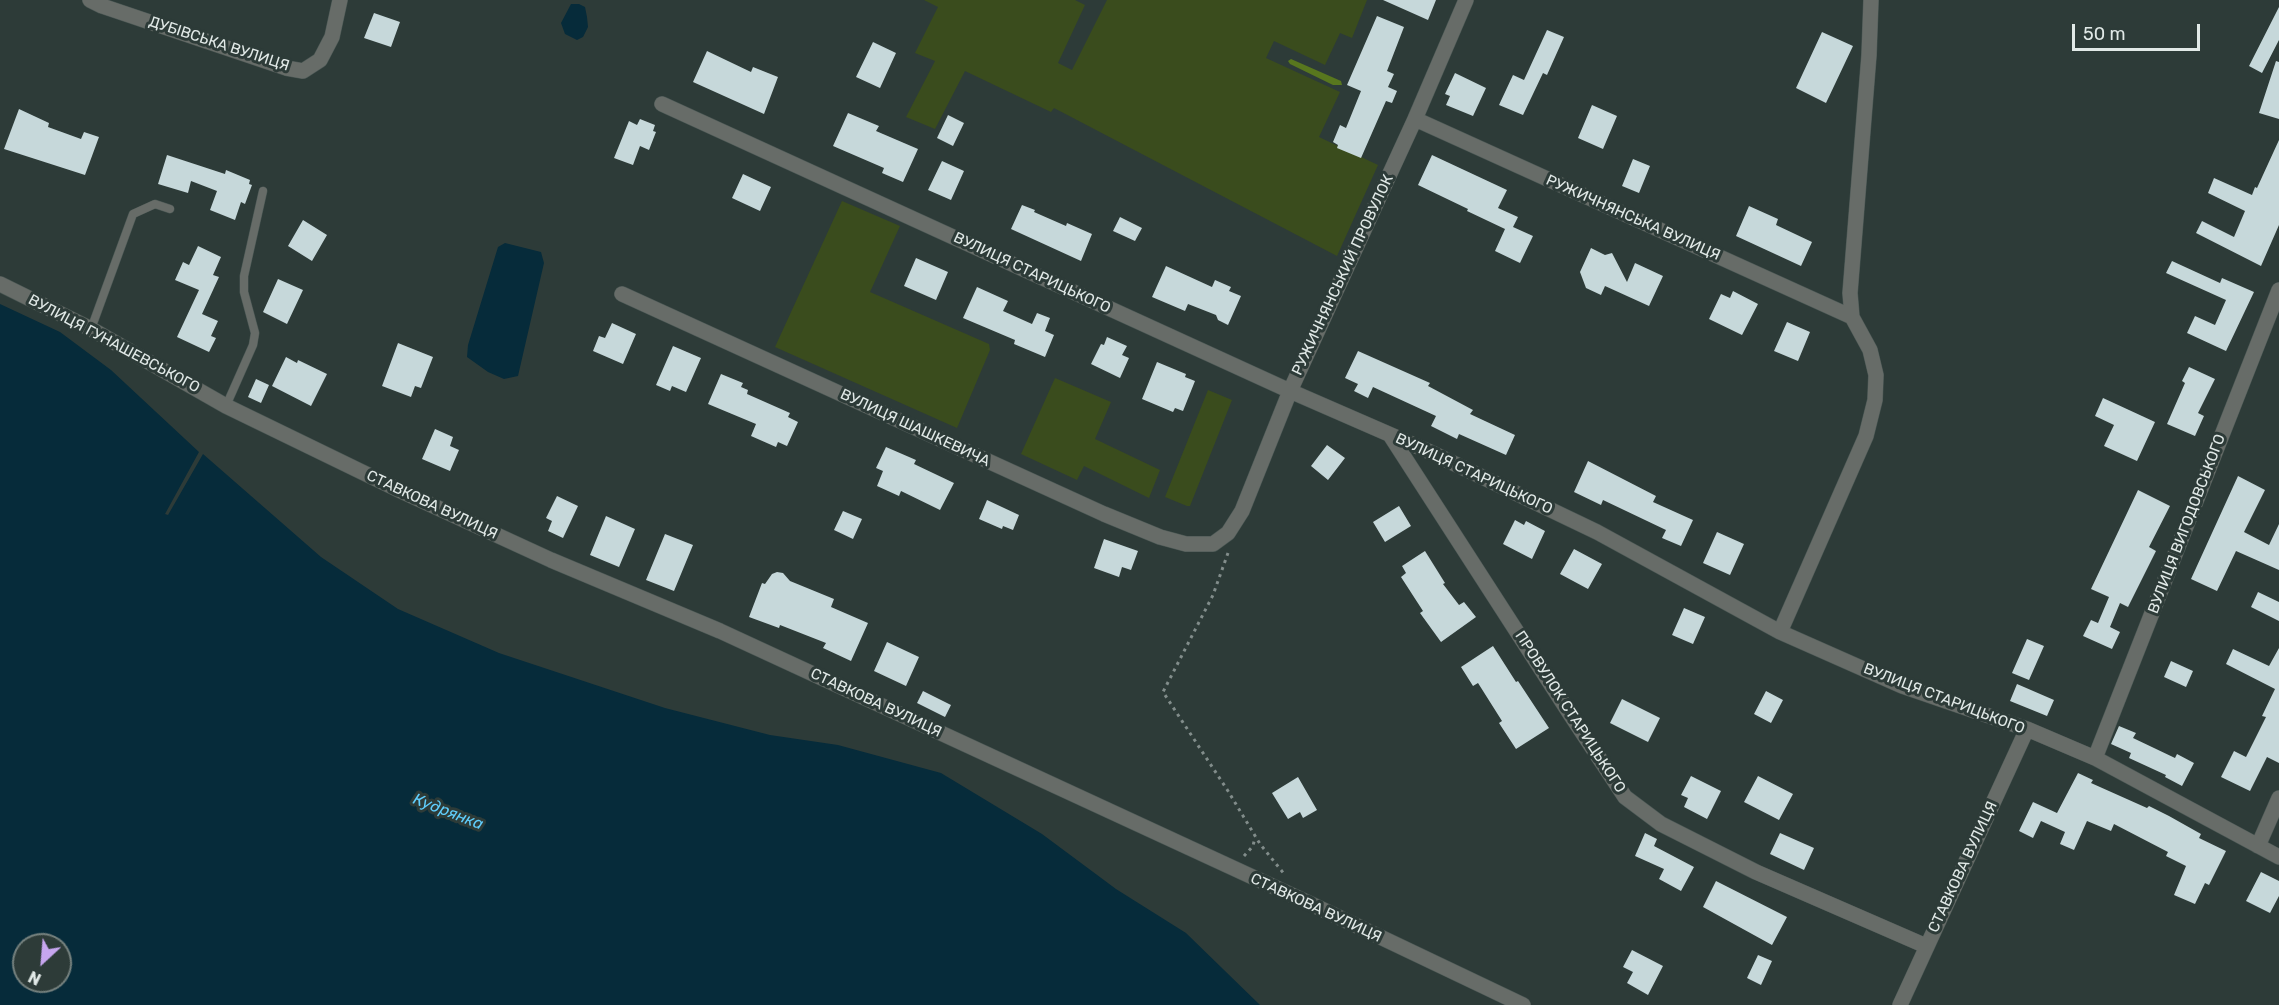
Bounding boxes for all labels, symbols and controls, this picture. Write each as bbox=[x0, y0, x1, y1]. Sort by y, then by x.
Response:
scale bar bbox=[2075, 12, 2202, 50]
street label: ДУБІВСЬКА ВУЛИЦЯ bbox=[147, 13, 291, 75]
text: 50 m bbox=[2083, 23, 2126, 45]
street label: РУЖИЧНЯНСЬКА ВУЛИЦЯ bbox=[1543, 171, 1723, 265]
street label: РУЖИЧНЯНСЬКИЙ ПРОВУЛОК bbox=[1288, 172, 1398, 378]
street label: ВУЛИЦЯ СТАРИЦЬКОГО bbox=[951, 229, 1113, 317]
street label: ВУЛИЦЯ ГУНАШЕВСЬКОГО bbox=[25, 291, 203, 397]
street label: ВУЛИЦЯ ШАШКЕВИЧА bbox=[837, 385, 993, 471]
street label: ВУЛИЦЯ СТАРИЦЬКОГО bbox=[1393, 430, 1555, 518]
street label: ВУЛИЦЯ ВИГОДОВСЬКОГО bbox=[2144, 432, 2230, 616]
street label: СТАВКОВА ВУЛИЦЯ bbox=[364, 467, 500, 543]
street label: ПРОВУЛОК СТАРИЦЬКОГО bbox=[1511, 628, 1629, 796]
street label: ВУЛИЦЯ СТАРИЦЬКОГО bbox=[1861, 660, 2027, 738]
street label: СТАВКОВА ВУЛИЦЯ bbox=[808, 665, 944, 741]
water label: Кудрянка bbox=[410, 790, 486, 834]
street label: СТАВКОВА ВУЛИЦЯ bbox=[1925, 799, 2001, 935]
street label: СТАВКОВА ВУЛИЦЯ bbox=[1248, 870, 1384, 946]
north arrow bbox=[12, 933, 72, 993]
text: N bbox=[25, 967, 44, 989]

